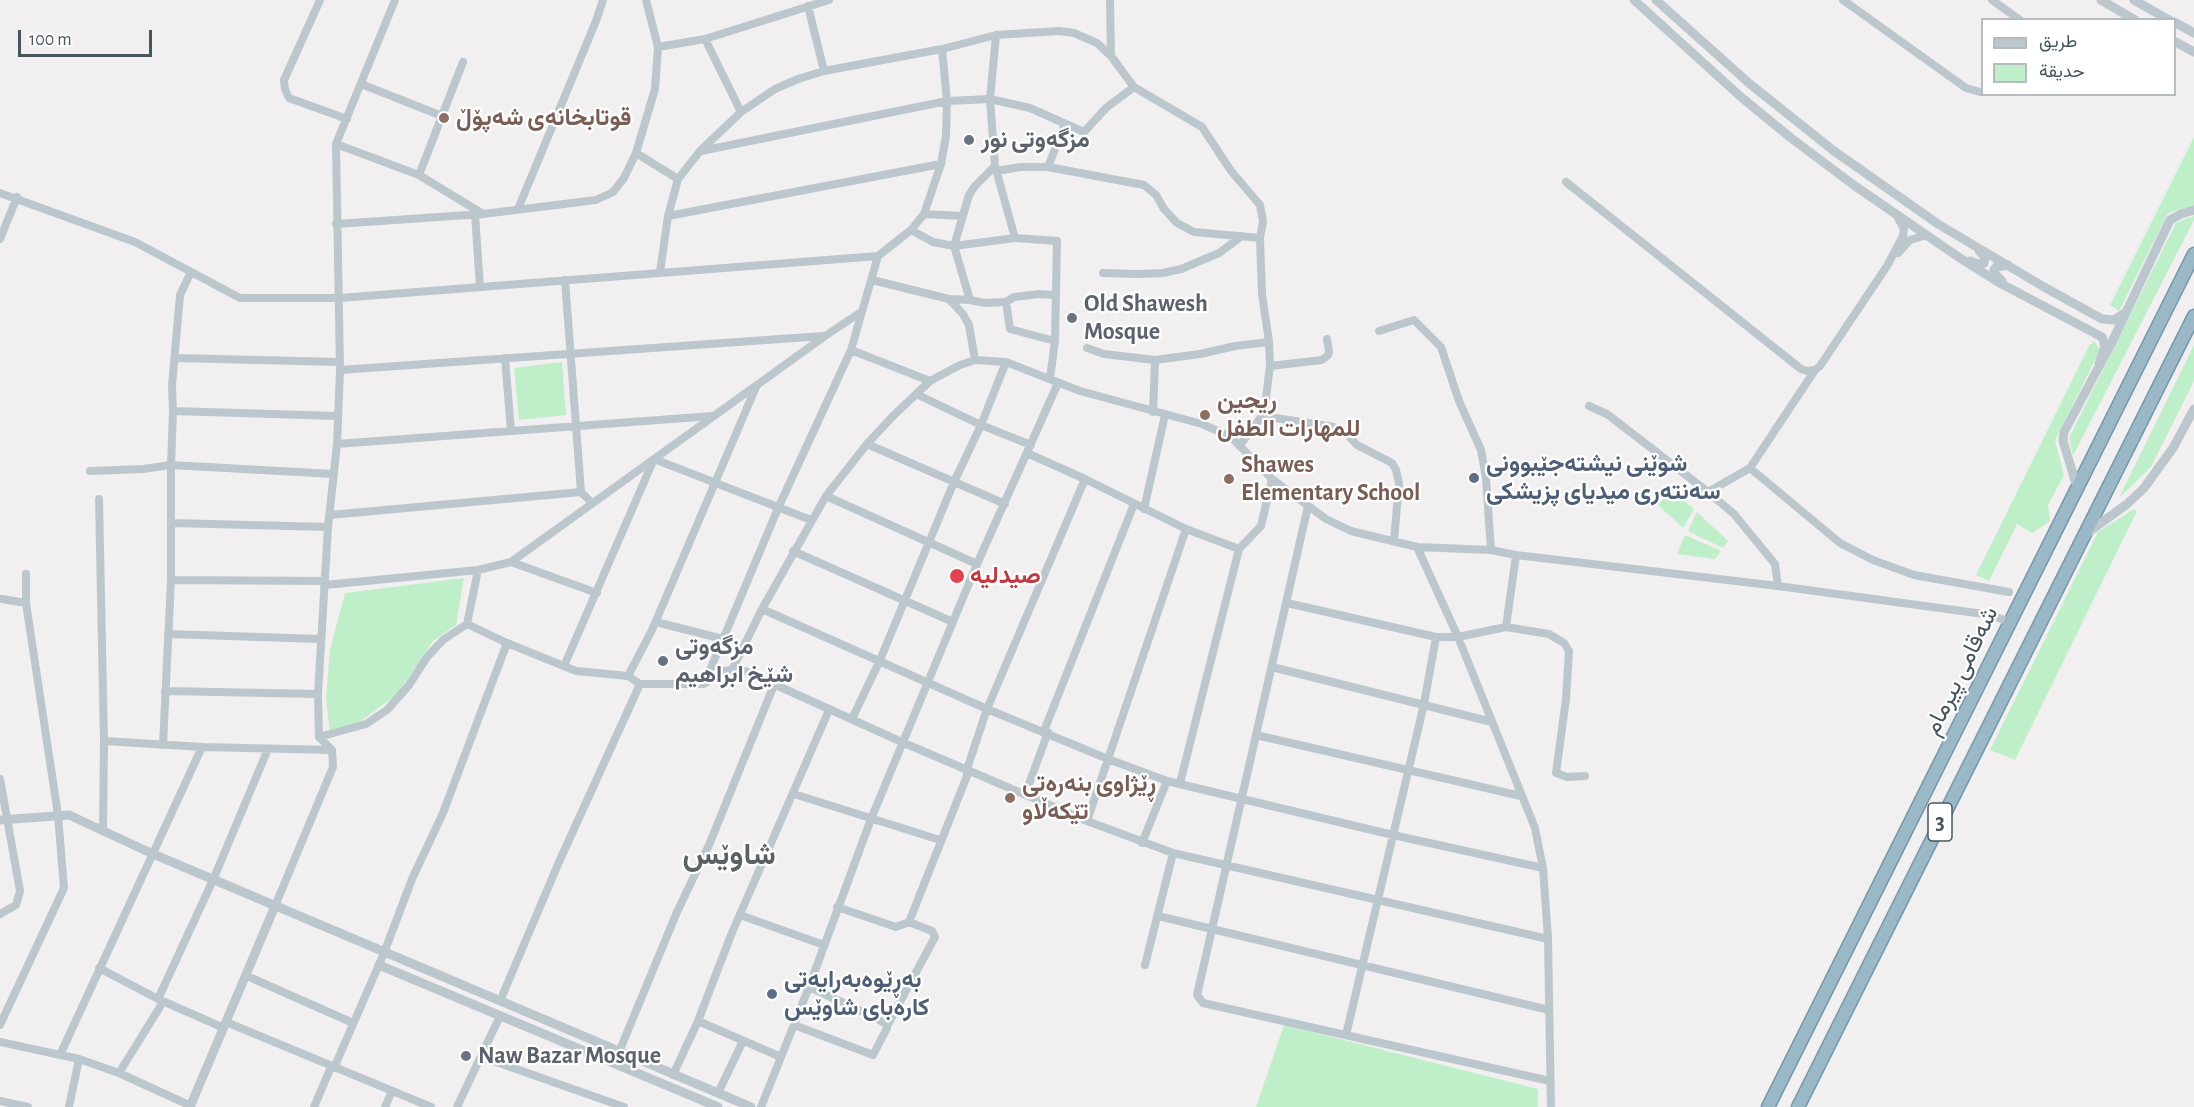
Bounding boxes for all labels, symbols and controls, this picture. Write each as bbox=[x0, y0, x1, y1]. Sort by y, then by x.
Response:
scale bar bbox=[21, 18, 154, 56]
legend bbox=[1981, 18, 2176, 96]
text: 100 m bbox=[29, 31, 72, 49]
text: طريق bbox=[2039, 33, 2077, 51]
text: حديقة bbox=[2039, 63, 2085, 81]
place label: قوتابخانەی شەپۆڵ bbox=[456, 104, 632, 132]
marker: قوتابخانەی شەپۆڵ bbox=[437, 111, 451, 125]
place label: مزگەوتی نور bbox=[981, 126, 1090, 154]
marker: مزگەوتی نور bbox=[962, 133, 976, 147]
place label: Old Shawesh Mosque bbox=[1084, 290, 1208, 346]
marker: Old Shawesh Mosque bbox=[1065, 311, 1079, 325]
place label: ريجين للمهارات الطفل bbox=[1217, 387, 1360, 443]
marker: ريجين للمهارات الطفل bbox=[1198, 408, 1212, 422]
place label: شوێنی نیشتەجێبوونی سەنتەری میدیای پزیشکی bbox=[1486, 450, 1721, 506]
place label: Shawes Elementary School bbox=[1241, 451, 1420, 507]
marker: شوێنی نیشتەجێبوونی سەنتەری میدیای پزیشکی bbox=[1467, 471, 1481, 485]
marker: Shawes Elementary School bbox=[1222, 472, 1236, 486]
place label: صیدلیە bbox=[970, 562, 1041, 590]
marker: صیدلیە bbox=[948, 567, 966, 585]
street label: شەقامی پیرمام bbox=[1917, 602, 2005, 740]
place label: مزگەوتی شێخ ابراهیم bbox=[675, 633, 793, 689]
marker: مزگەوتی شێخ ابراهیم bbox=[656, 654, 670, 668]
place label: ڕێژاوی بنەرەتی تێکەڵاو bbox=[1022, 770, 1156, 826]
marker: ڕێژاوی بنەرەتی تێکەڵاو bbox=[1003, 791, 1017, 805]
road number: 3 bbox=[1928, 803, 1952, 841]
district label: شاوێس bbox=[682, 837, 776, 873]
place label: بەڕێوەبەرایەتی کارەبای شاوێس bbox=[784, 966, 929, 1022]
marker: بەڕێوەبەرایەتی کارەبای شاوێس bbox=[765, 987, 779, 1001]
place label: Naw Bazar Mosque bbox=[478, 1042, 661, 1070]
marker: Naw Bazar Mosque bbox=[459, 1049, 473, 1063]

